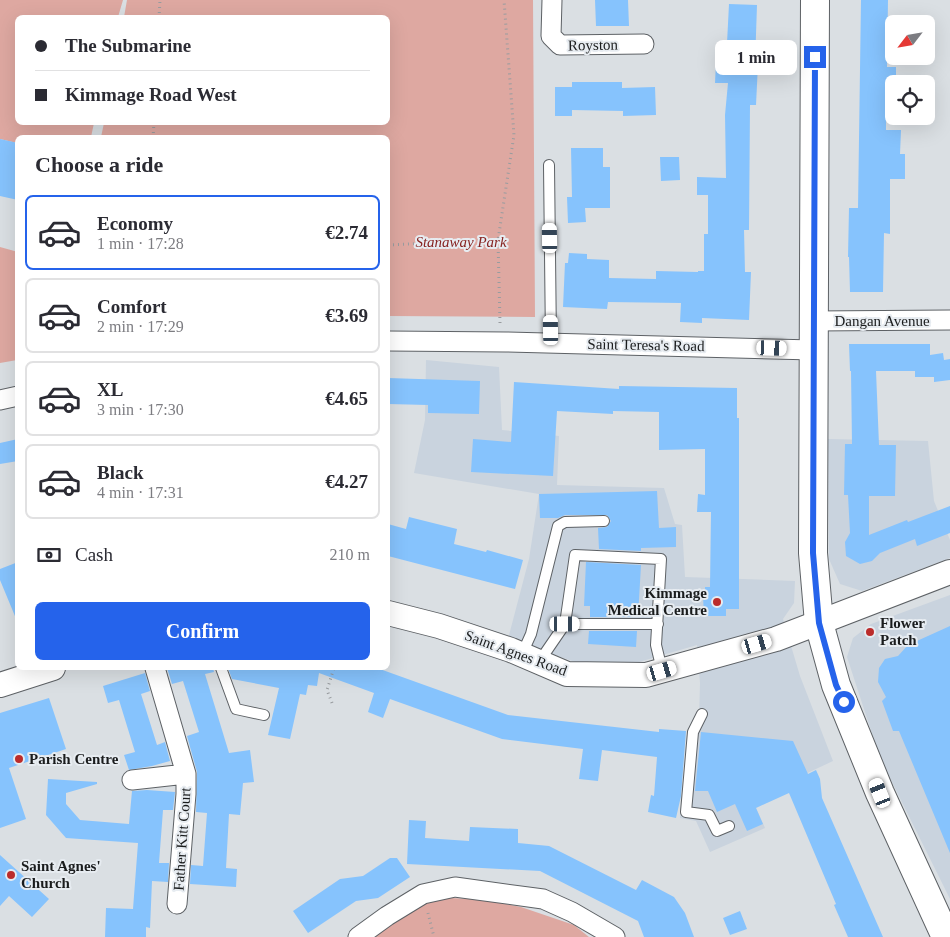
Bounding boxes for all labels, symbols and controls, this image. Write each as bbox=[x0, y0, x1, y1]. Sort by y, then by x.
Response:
north arrow bbox=[885, 15, 935, 65]
map controls bbox=[885, 15, 935, 125]
text: The Submarine bbox=[65, 35, 191, 56]
street label: Royston bbox=[568, 37, 619, 53]
callout: 1 min bbox=[715, 40, 798, 74]
route end bbox=[804, 46, 826, 68]
text: 1 min bbox=[737, 49, 775, 66]
button: locate bbox=[885, 75, 935, 125]
text: Kimmage Road West bbox=[65, 84, 237, 105]
text: Choose a ride bbox=[35, 152, 163, 177]
icon: car bbox=[37, 210, 82, 255]
text: Economy bbox=[97, 213, 173, 234]
text: €2.74 bbox=[325, 222, 368, 243]
car bbox=[542, 223, 557, 253]
park label: Stanaway Park bbox=[415, 234, 507, 250]
text: 1 min · 17:28 bbox=[97, 235, 184, 252]
icon: car bbox=[37, 293, 82, 338]
text: Comfort bbox=[97, 296, 167, 317]
text: €3.69 bbox=[325, 305, 368, 326]
street label: Dangan Avenue bbox=[834, 313, 930, 329]
car bbox=[543, 315, 558, 345]
text: 2 min · 17:29 bbox=[97, 318, 184, 335]
street label: Saint Teresa's Road bbox=[587, 336, 705, 354]
car bbox=[756, 340, 787, 356]
icon: car bbox=[37, 376, 82, 421]
text: XL bbox=[97, 379, 123, 400]
text: €4.65 bbox=[325, 388, 368, 409]
text: 3 min · 17:30 bbox=[97, 401, 184, 418]
icon: car bbox=[37, 459, 82, 504]
text: Black bbox=[97, 462, 143, 483]
text: €4.27 bbox=[325, 471, 368, 492]
text: 4 min · 17:31 bbox=[97, 484, 184, 501]
icon: cash bbox=[35, 541, 63, 569]
text: Cash bbox=[75, 544, 113, 565]
text: 210 m bbox=[330, 546, 370, 563]
place label: Kimmage Medical Centre bbox=[608, 585, 707, 618]
marker: Kimmage Medical Centre bbox=[711, 596, 723, 608]
button: Confirm bbox=[35, 602, 370, 660]
place label: Flower Patch bbox=[880, 615, 925, 648]
car bbox=[550, 617, 580, 632]
marker: Flower Patch bbox=[864, 626, 876, 638]
street label: Saint Agnes Road bbox=[463, 627, 570, 679]
car bbox=[740, 633, 773, 655]
car bbox=[645, 660, 678, 682]
route start bbox=[833, 691, 855, 713]
place label: Parish Centre bbox=[29, 751, 119, 767]
marker: Parish Centre bbox=[13, 753, 25, 765]
car bbox=[867, 776, 892, 810]
street label: Father Kitt Court bbox=[170, 786, 194, 891]
place label: Saint Agnes' Church bbox=[21, 858, 101, 891]
marker: Saint Agnes' Church bbox=[5, 869, 17, 881]

